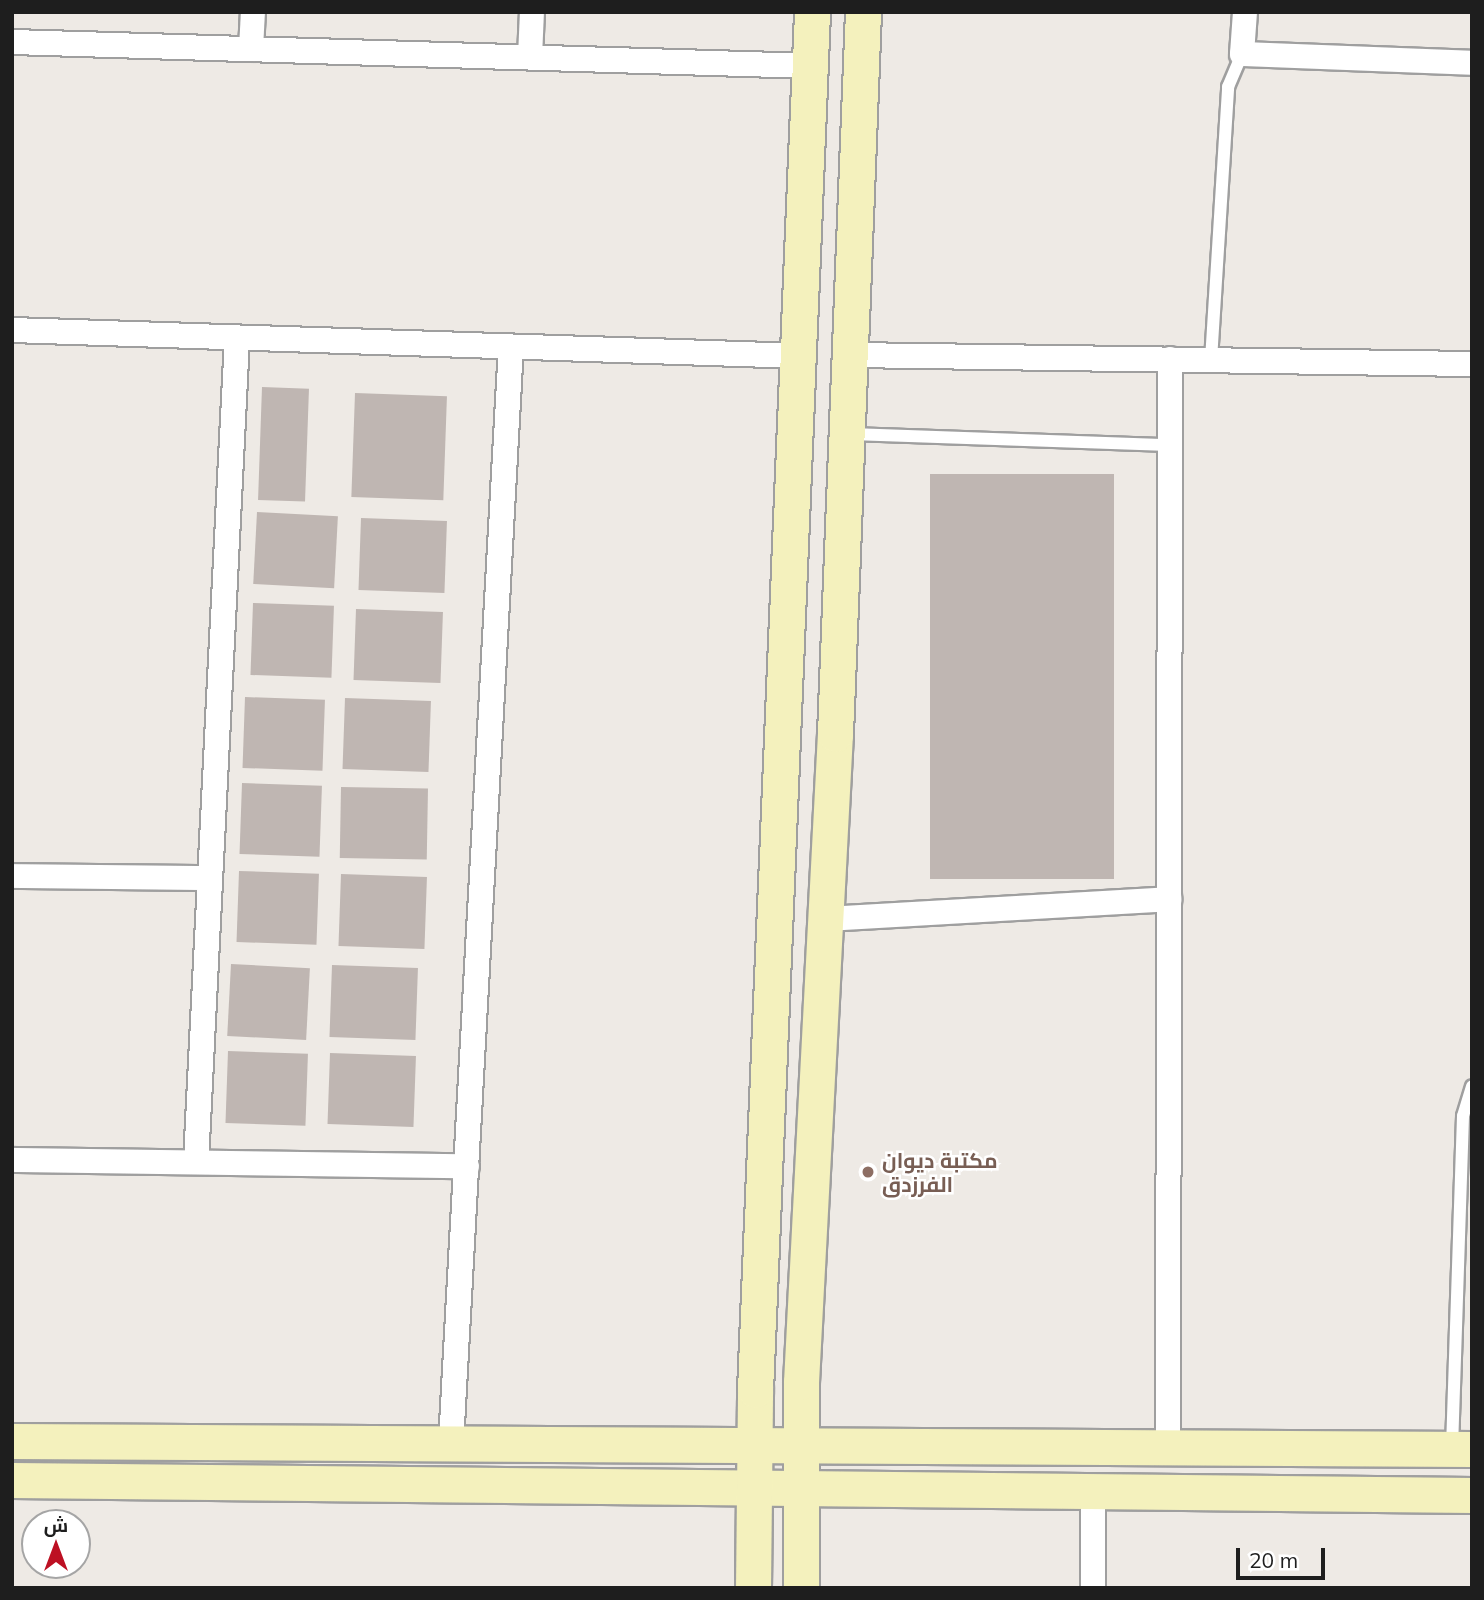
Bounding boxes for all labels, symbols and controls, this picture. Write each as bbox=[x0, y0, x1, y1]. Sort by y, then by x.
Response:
place label: مكتبة ديوان الفرزدق bbox=[882, 1147, 998, 1197]
marker: مكتبة ديوان الفرزدق bbox=[860, 1164, 876, 1180]
north arrow bbox=[21, 1509, 91, 1579]
text: ش bbox=[44, 1513, 68, 1537]
scale bar bbox=[1239, 1534, 1328, 1578]
text: 20 m bbox=[1249, 1547, 1298, 1573]

